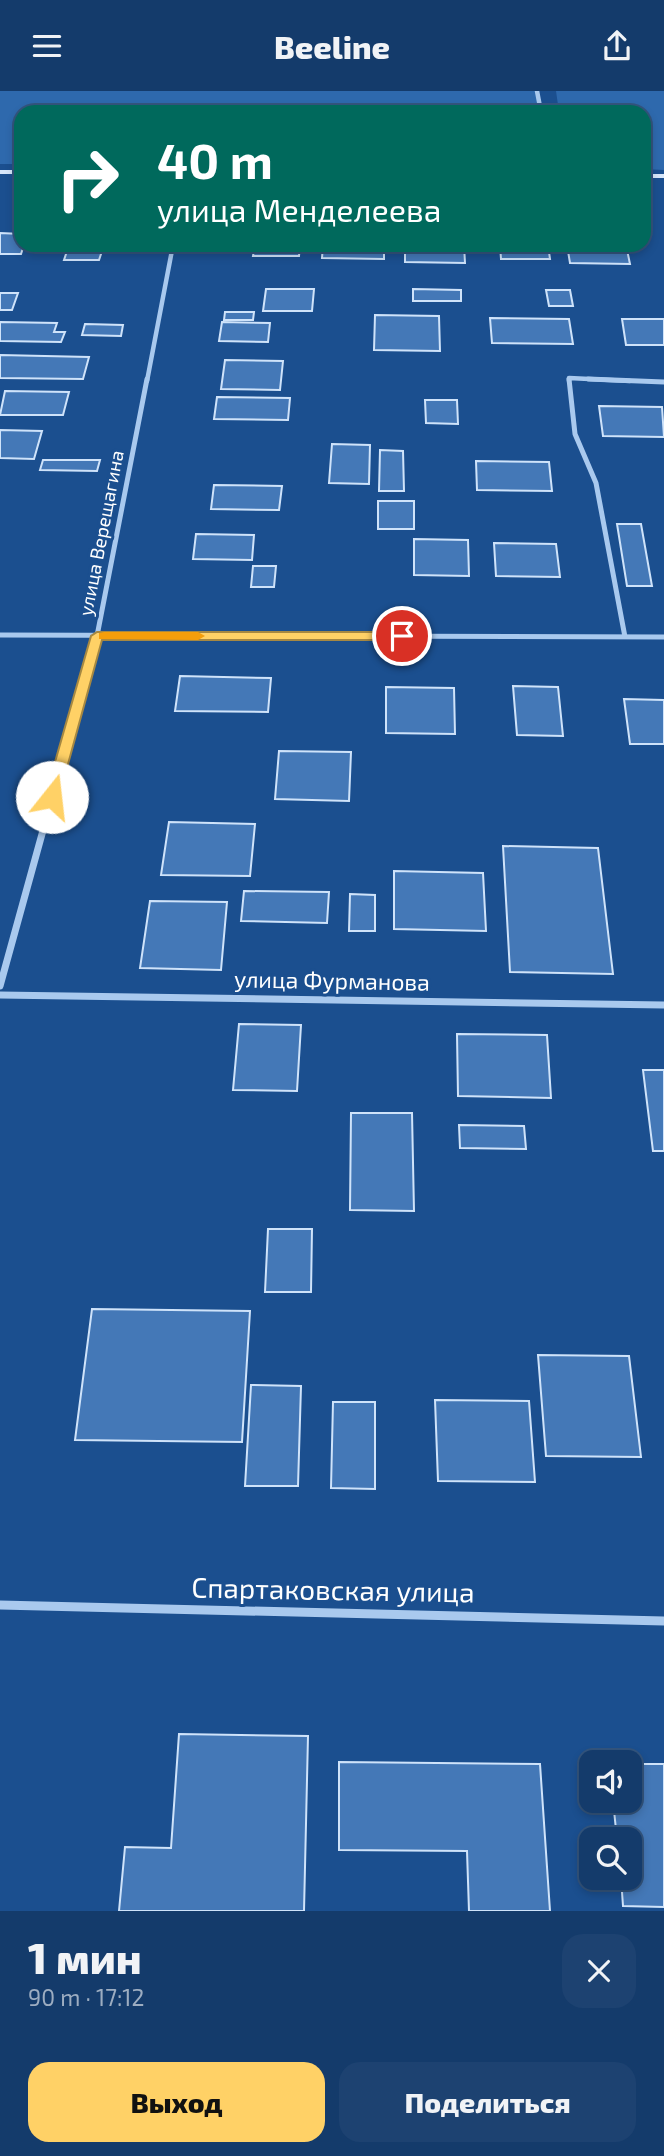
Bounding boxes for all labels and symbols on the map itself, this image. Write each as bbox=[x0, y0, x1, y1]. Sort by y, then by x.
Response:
street label: улица Верещагина bbox=[73, 448, 129, 618]
pin bbox=[372, 606, 432, 666]
position arrow bbox=[15, 760, 89, 834]
street label: улица Фурманова bbox=[234, 964, 430, 997]
street label: Спартаковская улица bbox=[191, 1570, 475, 1608]

